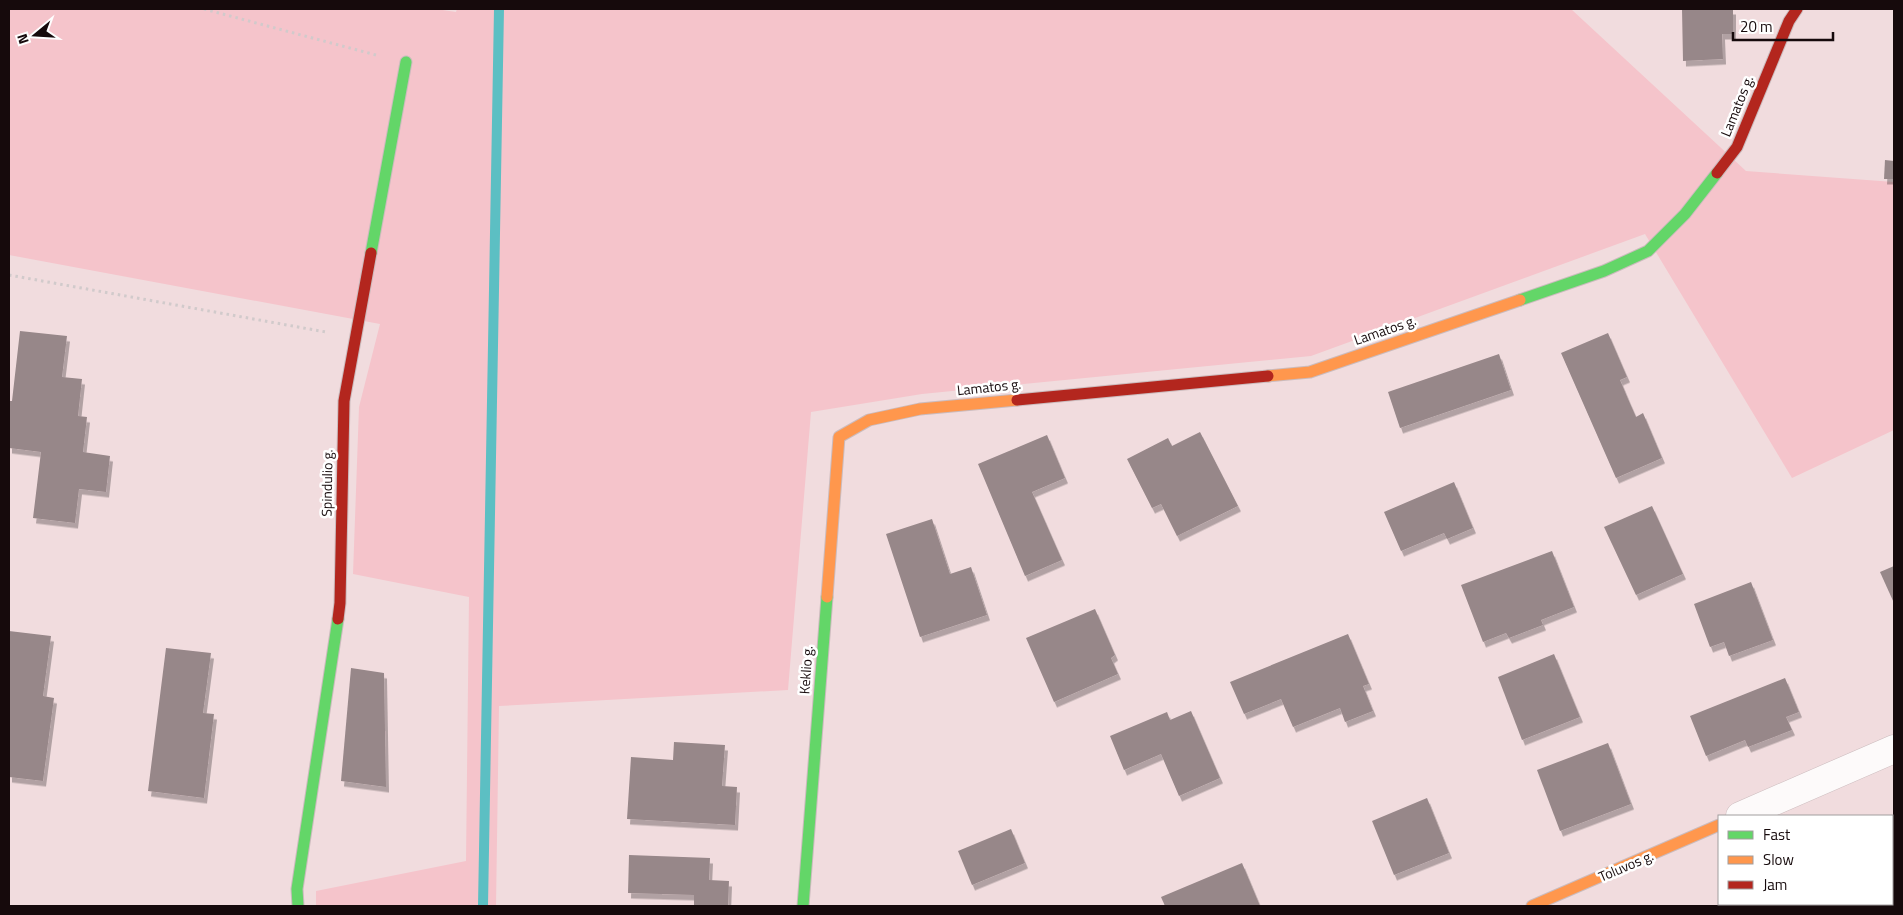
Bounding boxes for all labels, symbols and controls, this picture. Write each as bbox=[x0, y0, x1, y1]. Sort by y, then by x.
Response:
north arrow bbox=[10, 10, 60, 60]
scale bar bbox=[1733, 10, 1833, 42]
text: 20 m bbox=[1740, 15, 1773, 38]
text: N bbox=[11, 31, 34, 47]
street label: Lamatos g. bbox=[1715, 72, 1758, 140]
street label: Lamatos g. bbox=[1351, 309, 1419, 350]
street label: Lamatos g. bbox=[956, 373, 1022, 400]
street label: Spindulio g. bbox=[315, 449, 338, 517]
street label: Keklio g. bbox=[793, 645, 818, 695]
legend bbox=[1718, 815, 1893, 905]
text: Fast bbox=[1763, 823, 1791, 846]
street label: Toluvos g. bbox=[1595, 845, 1657, 887]
text: Slow bbox=[1763, 848, 1794, 871]
text: Jam bbox=[1763, 873, 1787, 896]

